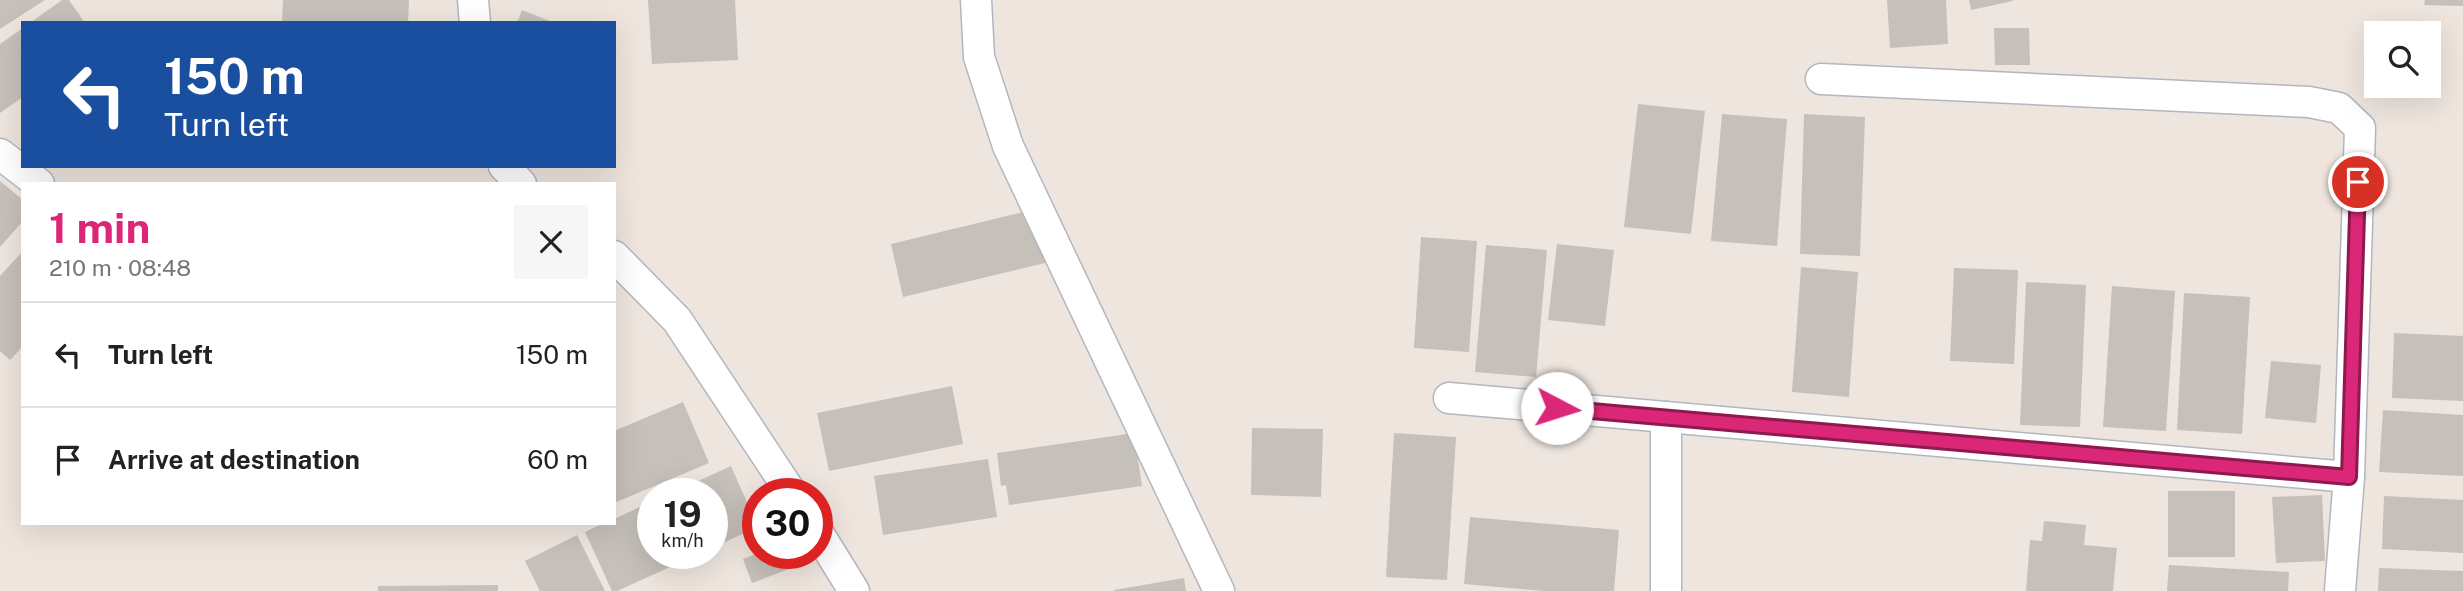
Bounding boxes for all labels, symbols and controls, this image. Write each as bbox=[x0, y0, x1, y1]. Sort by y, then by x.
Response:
map controls bbox=[2364, 21, 2441, 98]
button: search bbox=[2364, 21, 2441, 98]
text: 150 m bbox=[164, 47, 305, 105]
icon: left bbox=[49, 49, 140, 140]
text: Turn left bbox=[164, 106, 289, 143]
pin bbox=[2328, 152, 2388, 212]
icon: arrive bbox=[2339, 163, 2377, 201]
text: 1 min bbox=[49, 203, 150, 252]
button: close bbox=[514, 205, 588, 279]
text: 210 m · 08:48 bbox=[49, 254, 191, 281]
icon: left bbox=[49, 336, 87, 374]
text: Turn left bbox=[108, 339, 213, 370]
text: 150 m bbox=[516, 339, 588, 370]
position arrow bbox=[1520, 371, 1594, 445]
icon: arrive bbox=[49, 441, 87, 479]
text: Arrive at destination bbox=[108, 444, 360, 475]
text: 60 m bbox=[527, 444, 588, 475]
speed limit sign: 30 bbox=[742, 478, 833, 569]
text: 19 bbox=[663, 494, 702, 535]
text: km/h bbox=[661, 530, 704, 551]

